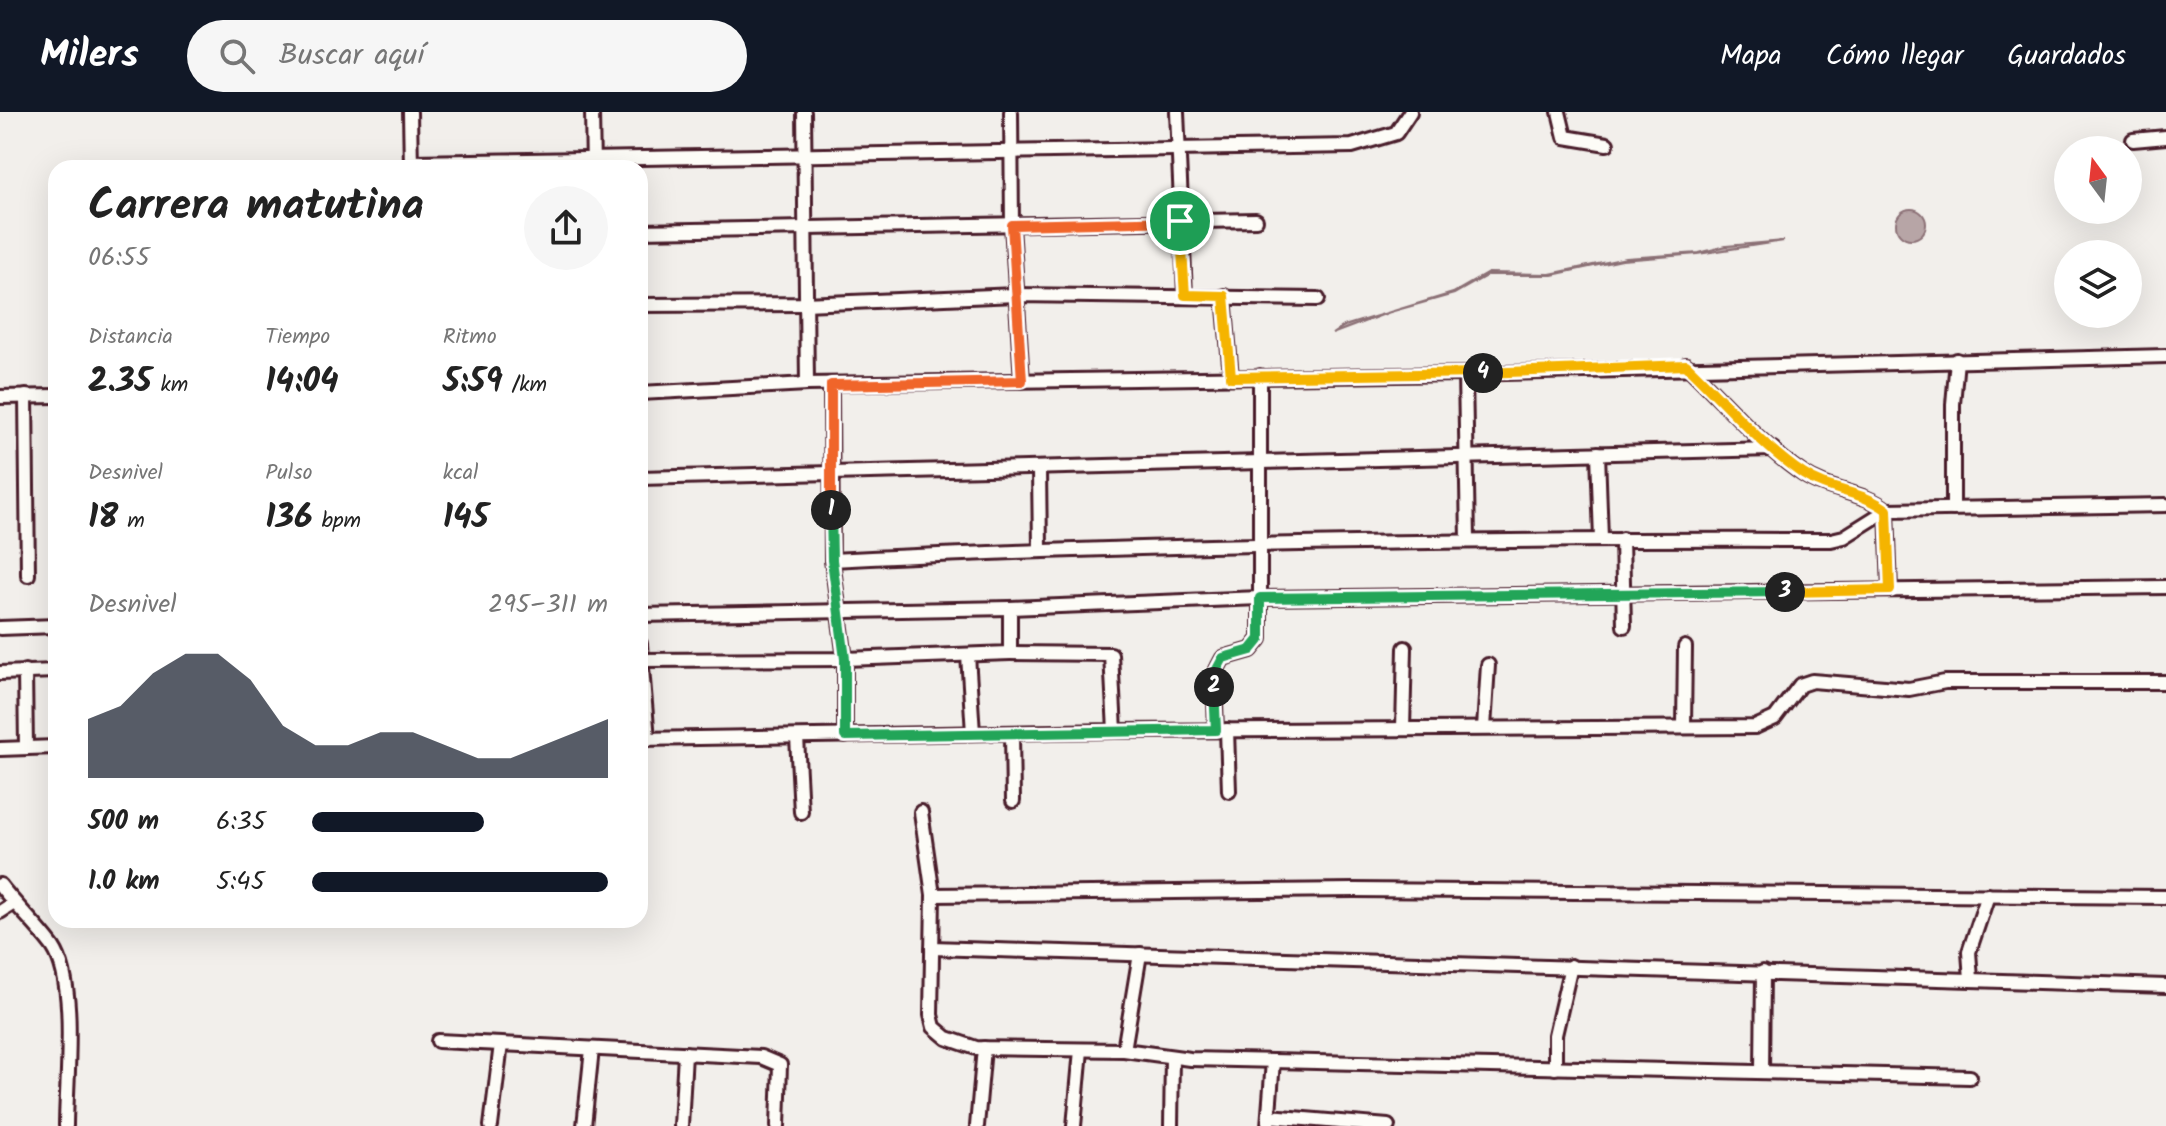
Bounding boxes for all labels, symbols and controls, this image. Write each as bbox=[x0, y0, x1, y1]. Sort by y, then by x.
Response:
search box bbox=[187, 20, 747, 92]
text: Milers bbox=[40, 26, 139, 86]
text: Buscar aquí bbox=[279, 32, 424, 80]
icon: search bbox=[215, 34, 259, 78]
text: Mapa bbox=[1720, 34, 1782, 79]
text: Cómo llegar bbox=[1826, 34, 1963, 79]
text: Guardados bbox=[2007, 34, 2126, 79]
north arrow bbox=[2054, 136, 2142, 224]
map controls bbox=[2054, 136, 2142, 328]
text: Carrera matutina bbox=[88, 172, 424, 242]
button: share bbox=[524, 186, 608, 270]
pin bbox=[1146, 187, 1214, 255]
icon: arrive bbox=[1158, 199, 1202, 243]
text: 06:55 bbox=[88, 237, 150, 279]
button: layers bbox=[2054, 240, 2142, 328]
text: Distancia bbox=[88, 320, 173, 355]
text: Tiempo bbox=[265, 320, 330, 355]
text: Ritmo bbox=[443, 320, 497, 355]
pin: 4 bbox=[1463, 353, 1503, 393]
text: 2.35 bbox=[88, 355, 152, 409]
text: 14:04 bbox=[265, 355, 338, 409]
text: 5:59 bbox=[443, 355, 503, 409]
text: 4 bbox=[1477, 355, 1489, 390]
text: km bbox=[152, 368, 188, 403]
text: /km bbox=[503, 368, 547, 403]
text: Desnivel bbox=[88, 456, 163, 491]
text: Pulso bbox=[265, 456, 313, 491]
text: kcal bbox=[443, 456, 478, 491]
pin: 1 bbox=[811, 490, 851, 530]
text: 18 bbox=[88, 491, 118, 545]
text: 136 bbox=[265, 491, 313, 545]
text: 145 bbox=[443, 491, 489, 545]
text: 1 bbox=[828, 492, 834, 527]
text: m bbox=[118, 504, 145, 539]
text: bpm bbox=[313, 504, 361, 539]
pin: 3 bbox=[1765, 572, 1805, 612]
text: 3 bbox=[1779, 574, 1791, 609]
text: Desnivel bbox=[88, 584, 177, 626]
text: 295–311 m bbox=[488, 584, 608, 626]
pin: 2 bbox=[1194, 667, 1234, 707]
text: 2 bbox=[1208, 669, 1220, 704]
text: 500 m bbox=[88, 801, 159, 843]
text: 6:35 bbox=[216, 801, 266, 843]
text: 1.0 km bbox=[88, 861, 159, 903]
text: 5:45 bbox=[216, 861, 265, 903]

